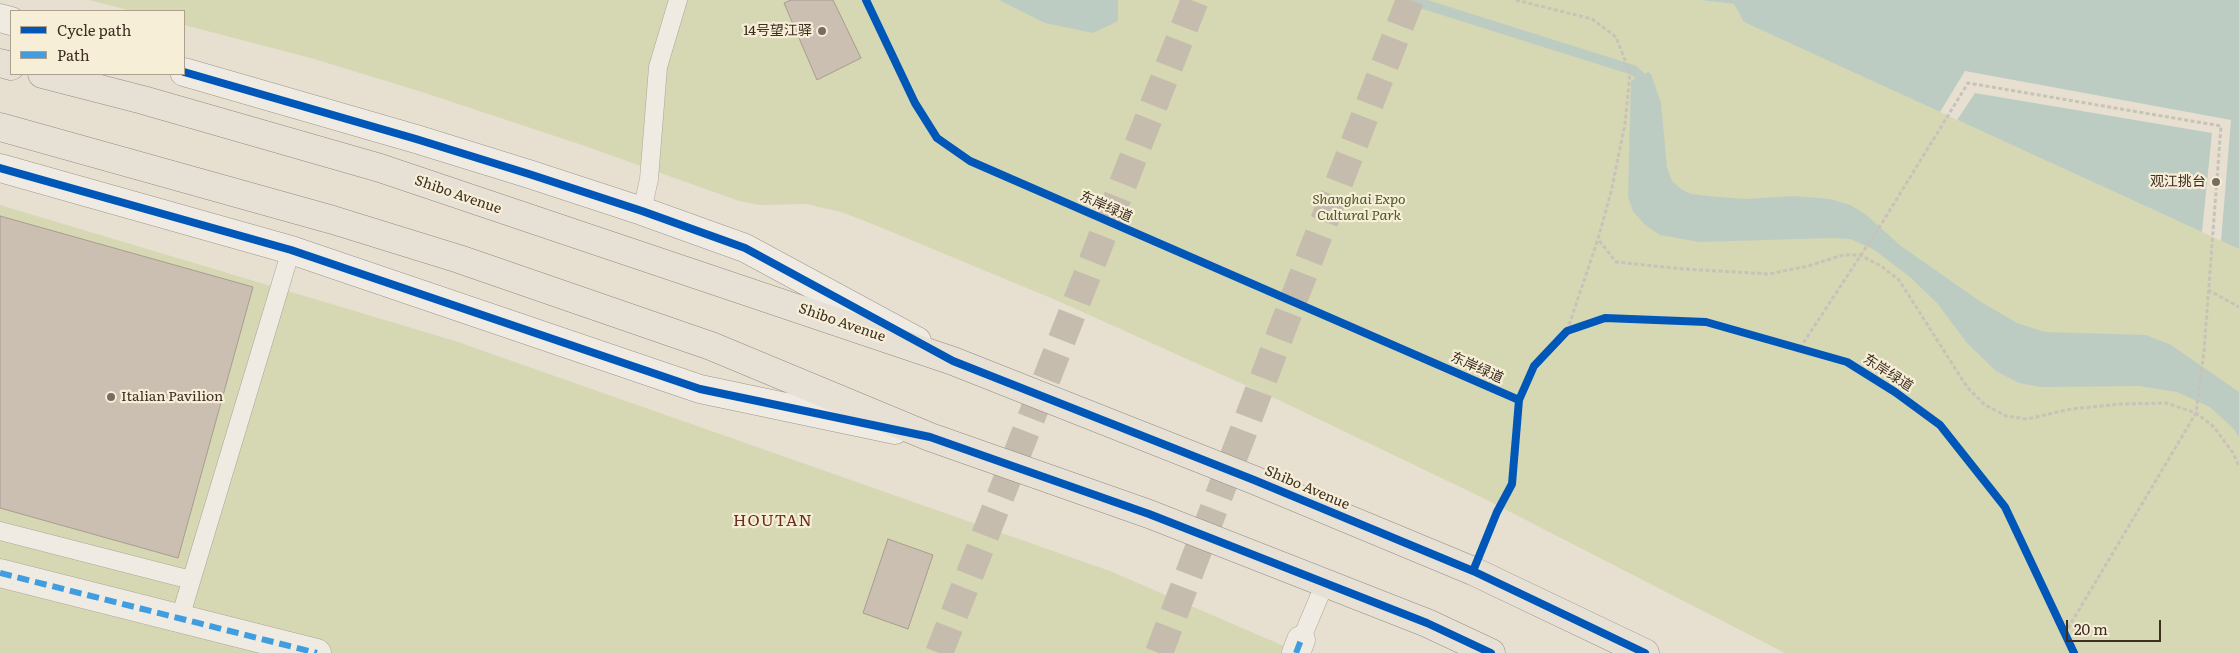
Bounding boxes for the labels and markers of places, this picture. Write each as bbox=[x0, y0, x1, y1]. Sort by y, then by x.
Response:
place label: 14号望江驿 bbox=[743, 23, 812, 39]
marker: 14号望江驿 bbox=[816, 25, 828, 37]
place label: 观江挑台 bbox=[2150, 174, 2206, 190]
marker: 观江挑台 bbox=[2210, 176, 2222, 188]
place label: Italian Pavilion bbox=[121, 389, 223, 405]
marker: Italian Pavilion bbox=[105, 391, 117, 403]

